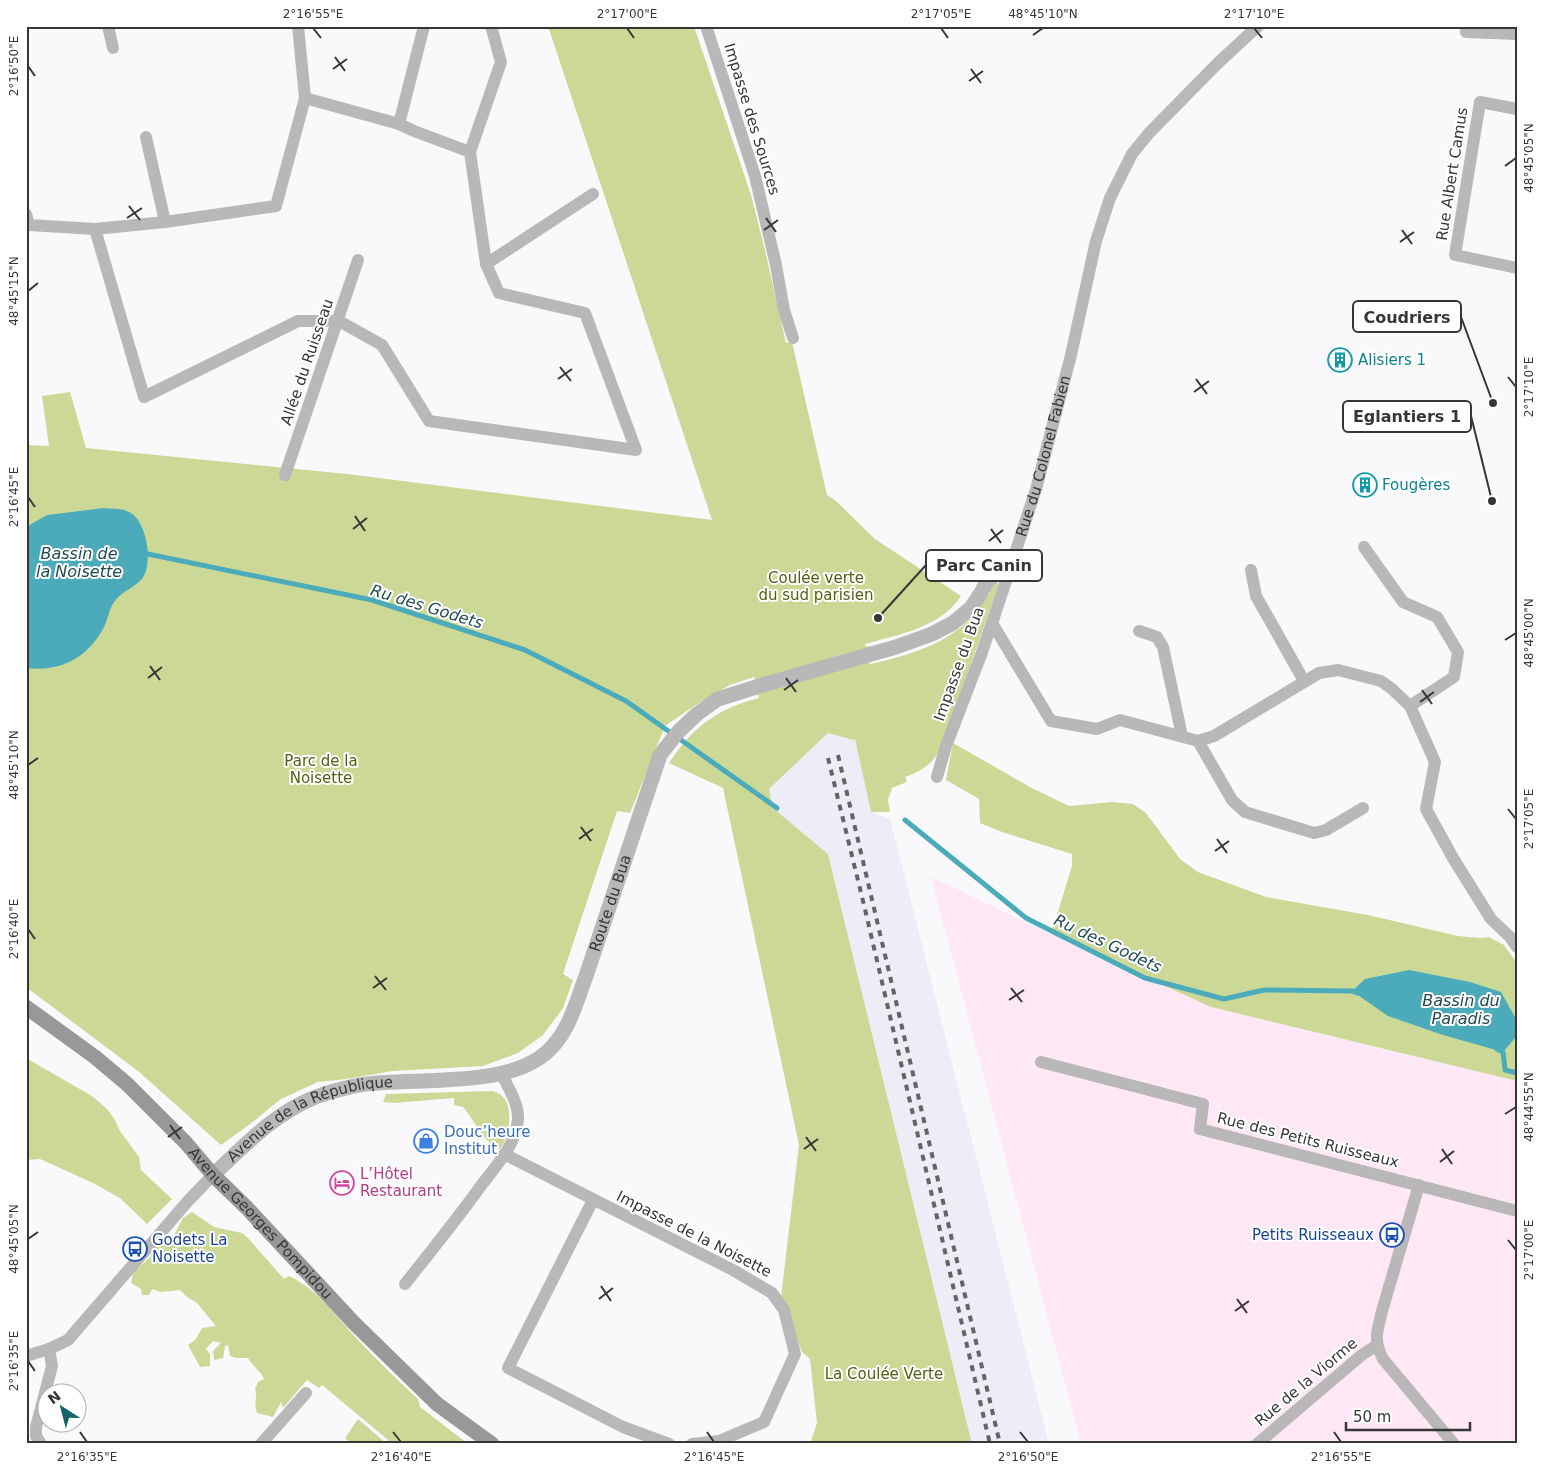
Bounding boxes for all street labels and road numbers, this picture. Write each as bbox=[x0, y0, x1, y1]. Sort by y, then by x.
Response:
street label: Impasse des Sources bbox=[720, 41, 784, 197]
street label: Rue Albert Camus bbox=[1433, 106, 1471, 242]
street label: Allée du Ruisseau bbox=[277, 296, 337, 428]
street label: Rue du Colonel Fabien bbox=[1012, 373, 1074, 539]
street label: Impasse du Bua bbox=[930, 604, 988, 724]
street label: Route du Bua bbox=[586, 852, 635, 954]
street label: Avenue de la République bbox=[223, 1073, 393, 1166]
street label: Rue des Petits Ruisseaux bbox=[1215, 1109, 1401, 1171]
street label: Avenue Georges Pompidou bbox=[185, 1144, 336, 1303]
street label: Impasse de la Noisette bbox=[613, 1187, 775, 1281]
street label: Rue de la Viorme bbox=[1251, 1334, 1361, 1430]

